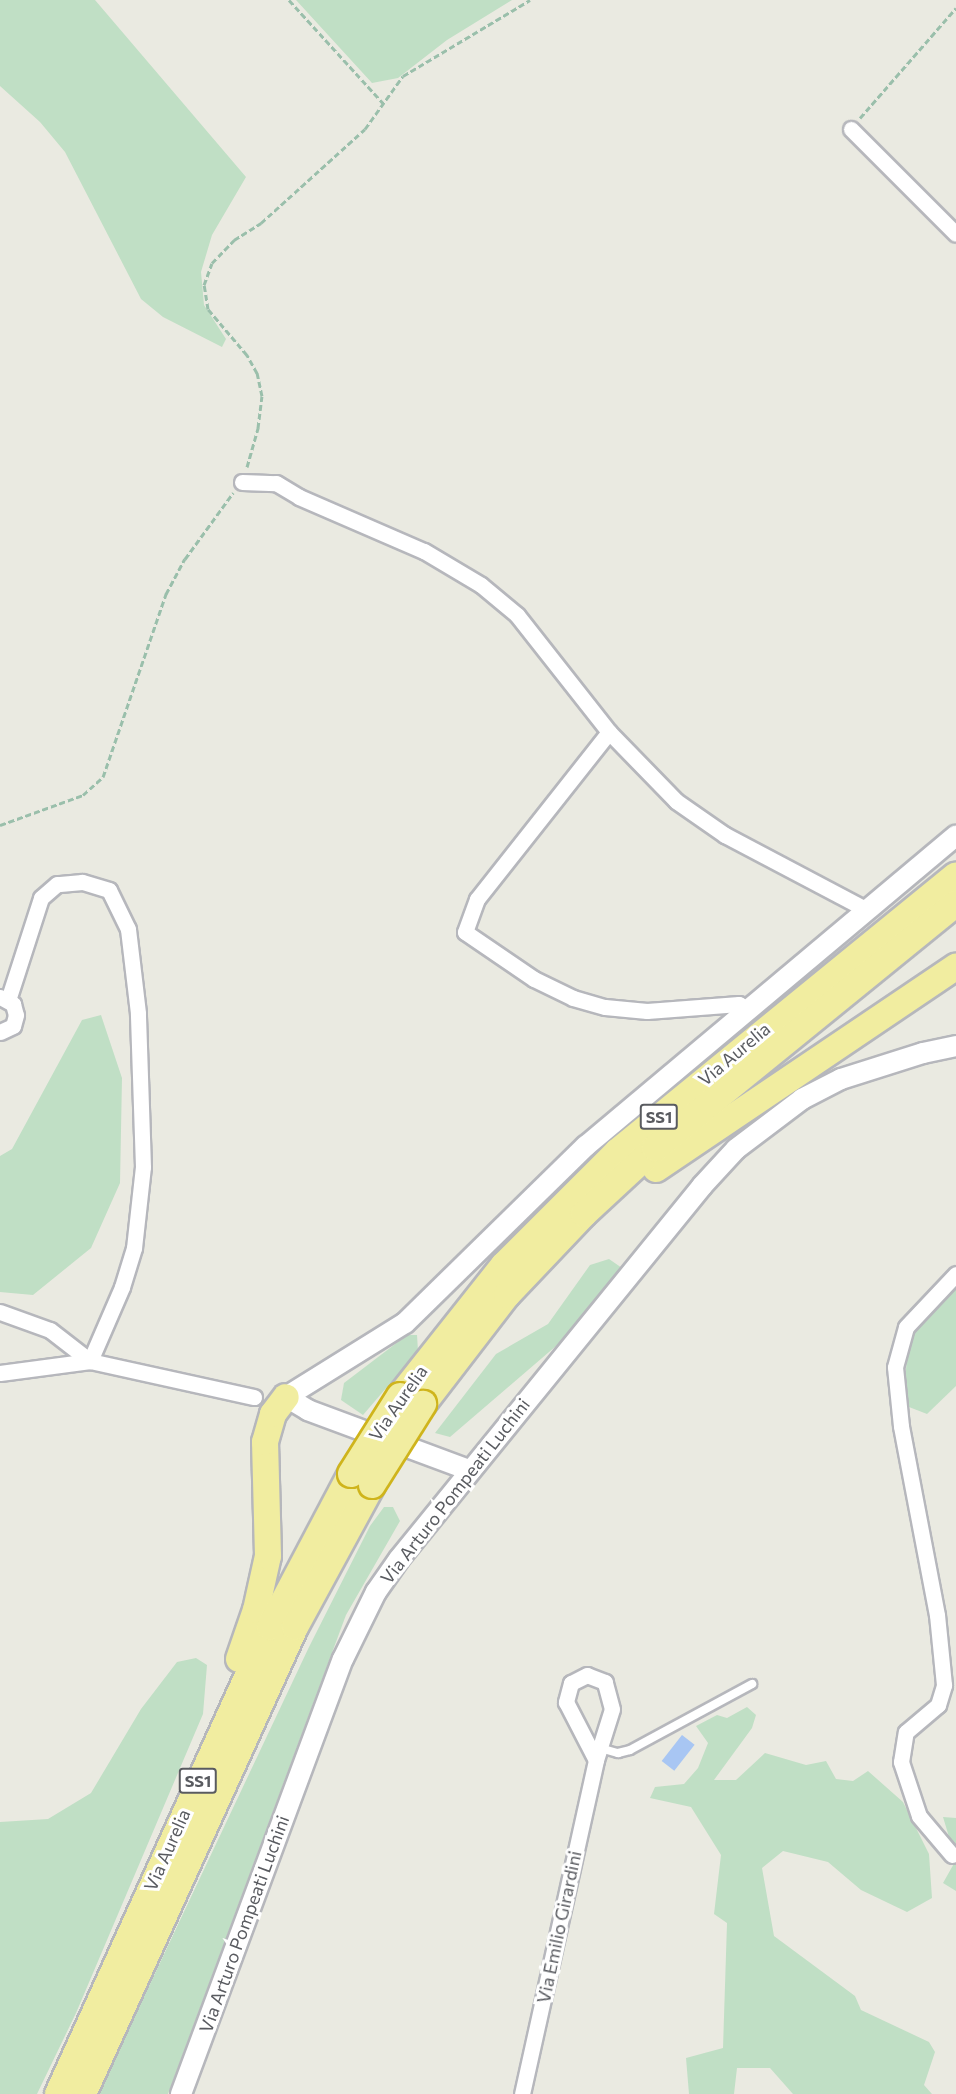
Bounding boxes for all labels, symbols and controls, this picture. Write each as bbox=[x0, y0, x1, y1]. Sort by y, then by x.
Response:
street label: Via Aurelia bbox=[694, 1018, 774, 1090]
road number: SS1 bbox=[640, 1104, 678, 1130]
street label: Via Aurelia bbox=[364, 1361, 432, 1445]
street label: Via Arturo Pompeati Luchini bbox=[376, 1394, 534, 1588]
road number: SS1 bbox=[178, 1768, 218, 1794]
street label: Via Aurelia bbox=[139, 1806, 195, 1894]
street label: Via Arturo Pompeati Luchini bbox=[195, 1812, 293, 2036]
street label: Via Emilio Girardini bbox=[532, 1849, 586, 2005]

